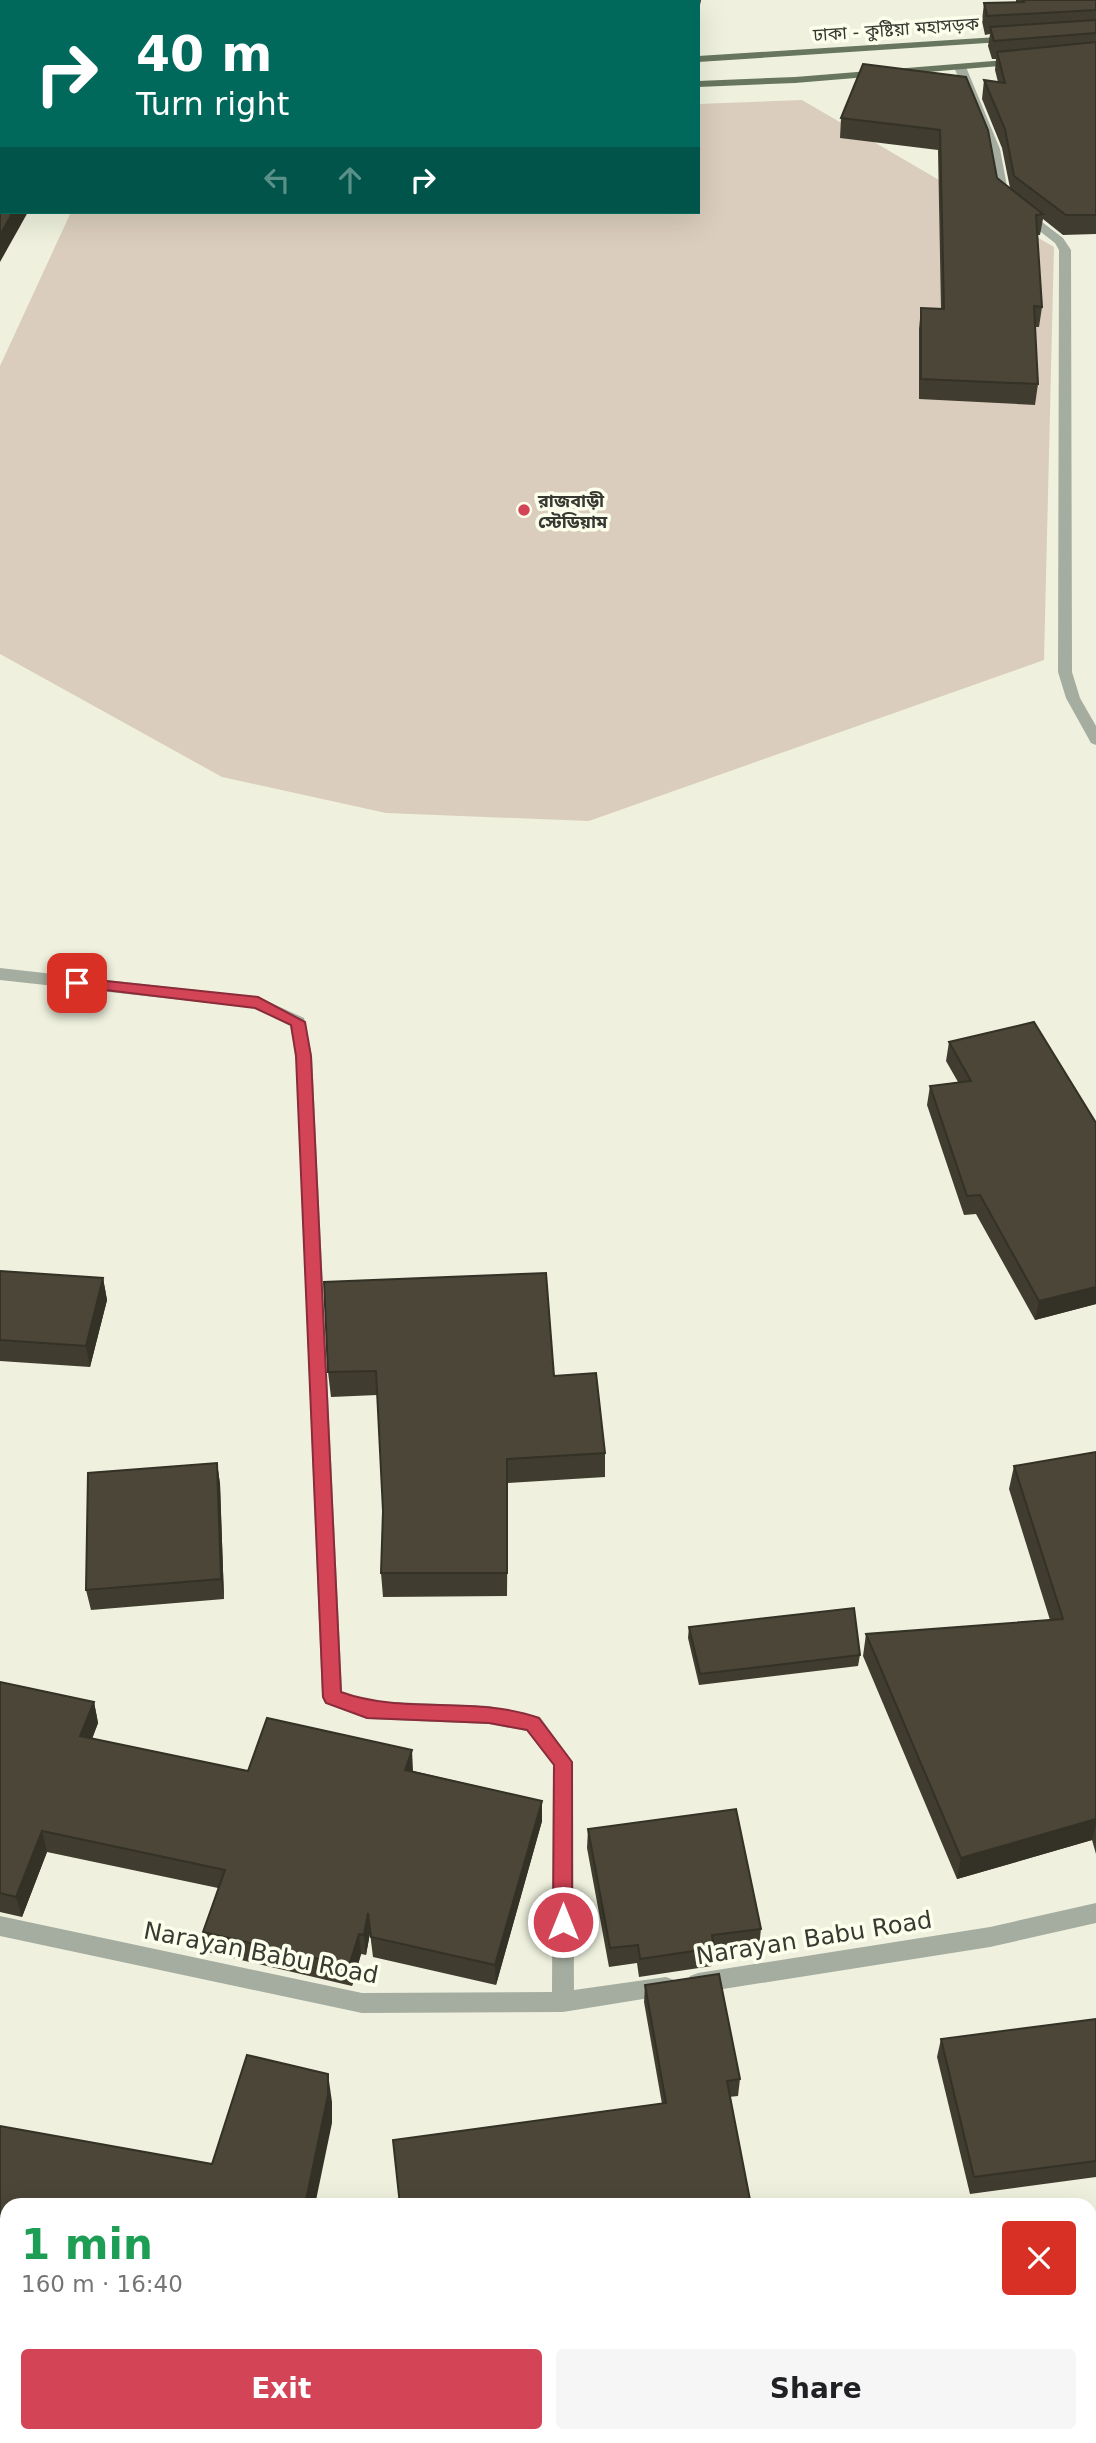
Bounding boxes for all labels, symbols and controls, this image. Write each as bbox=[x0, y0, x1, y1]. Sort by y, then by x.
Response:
street label: ঢাকা - কুষ্টিয়া মহাসড়ক bbox=[811, 13, 980, 46]
text: 40 m bbox=[136, 26, 272, 83]
icon: right bbox=[21, 28, 112, 119]
text: Turn right bbox=[136, 85, 289, 123]
icon: left bbox=[258, 161, 296, 199]
icon: ahead bbox=[331, 161, 369, 199]
icon: right bbox=[404, 161, 442, 199]
place label: রাজবাড়ী স্টেডিয়াম bbox=[537, 490, 608, 532]
marker: রাজবাড়ী স্টেডিয়াম bbox=[516, 502, 532, 518]
pin bbox=[47, 953, 107, 1013]
icon: arrive bbox=[58, 964, 96, 1002]
position arrow bbox=[526, 1885, 600, 1959]
street label: Narayan Babu Road bbox=[694, 1906, 934, 1970]
street label: Narayan Babu Road bbox=[141, 1917, 381, 1989]
text: 1 min bbox=[21, 2220, 153, 2269]
button: close bbox=[1002, 2221, 1076, 2295]
text: 160 m · 16:40 bbox=[21, 2271, 183, 2297]
button: Exit bbox=[21, 2349, 542, 2429]
button: Share bbox=[556, 2349, 1076, 2429]

